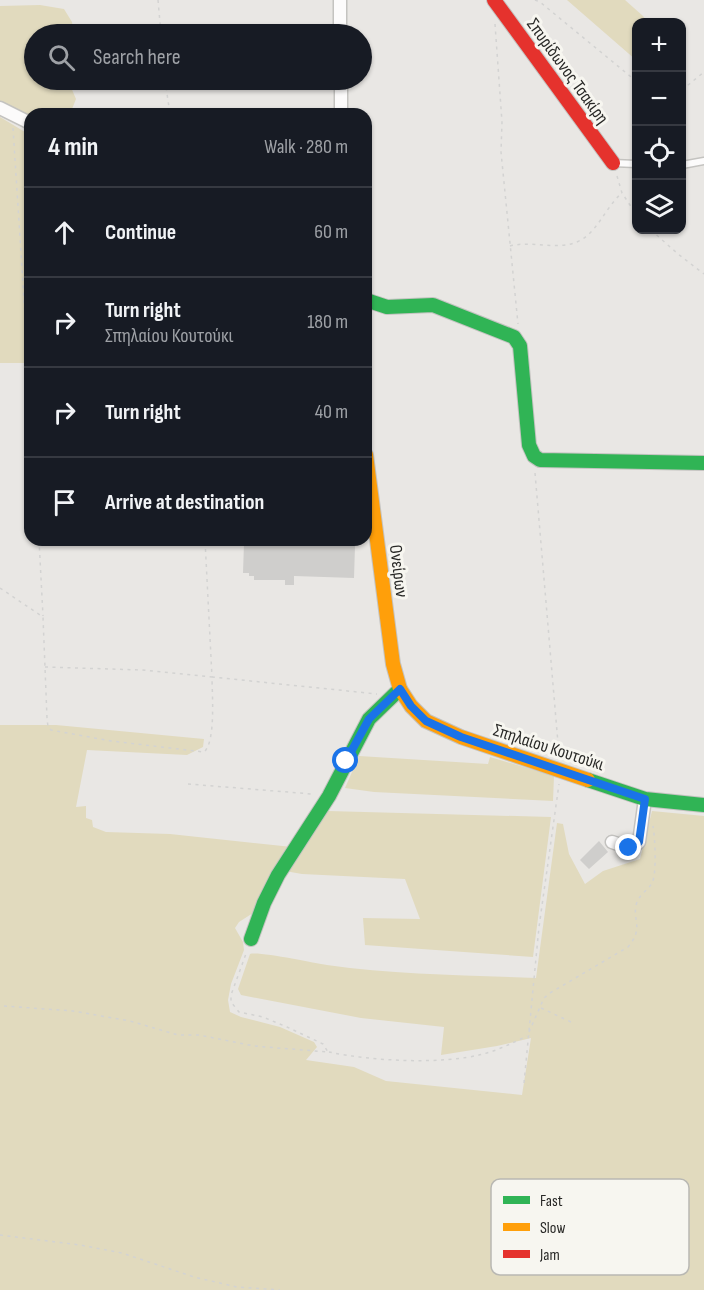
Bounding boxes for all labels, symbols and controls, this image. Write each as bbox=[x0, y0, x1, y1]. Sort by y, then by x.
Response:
street label: Σπυρίδωνος Τσακίρη bbox=[522, 14, 613, 128]
map controls bbox=[632, 18, 686, 234]
button: + bbox=[632, 18, 686, 72]
search box bbox=[24, 24, 372, 90]
icon: search bbox=[45, 41, 78, 74]
text: Search here bbox=[93, 44, 180, 71]
button: − bbox=[632, 72, 686, 126]
button: locate bbox=[632, 126, 686, 180]
text: 4 min bbox=[48, 132, 98, 163]
text: Walk · 280 m bbox=[264, 135, 348, 159]
button: layers bbox=[632, 180, 686, 234]
icon: ahead bbox=[48, 216, 81, 249]
text: Continue bbox=[105, 219, 176, 246]
text: 60 m bbox=[314, 220, 348, 244]
text: Turn right bbox=[105, 297, 181, 324]
icon: right bbox=[48, 306, 81, 339]
text: 180 m bbox=[307, 310, 348, 334]
text: Σπηλαίου Κουτούκι bbox=[105, 324, 233, 348]
icon: right bbox=[48, 396, 81, 429]
text: Turn right bbox=[105, 399, 181, 426]
text: 40 m bbox=[315, 400, 348, 424]
icon: arrive bbox=[48, 486, 81, 519]
text: Arrive at destination bbox=[105, 489, 264, 516]
street label: Ονείρων bbox=[385, 544, 412, 598]
street label: Σπηλαίου Κουτούκι bbox=[491, 720, 608, 775]
route start bbox=[332, 747, 358, 773]
route end bbox=[615, 834, 641, 860]
legend bbox=[491, 1179, 689, 1275]
text: Fast bbox=[540, 1192, 563, 1211]
text: Slow bbox=[540, 1219, 565, 1238]
text: Jam bbox=[539, 1246, 560, 1265]

